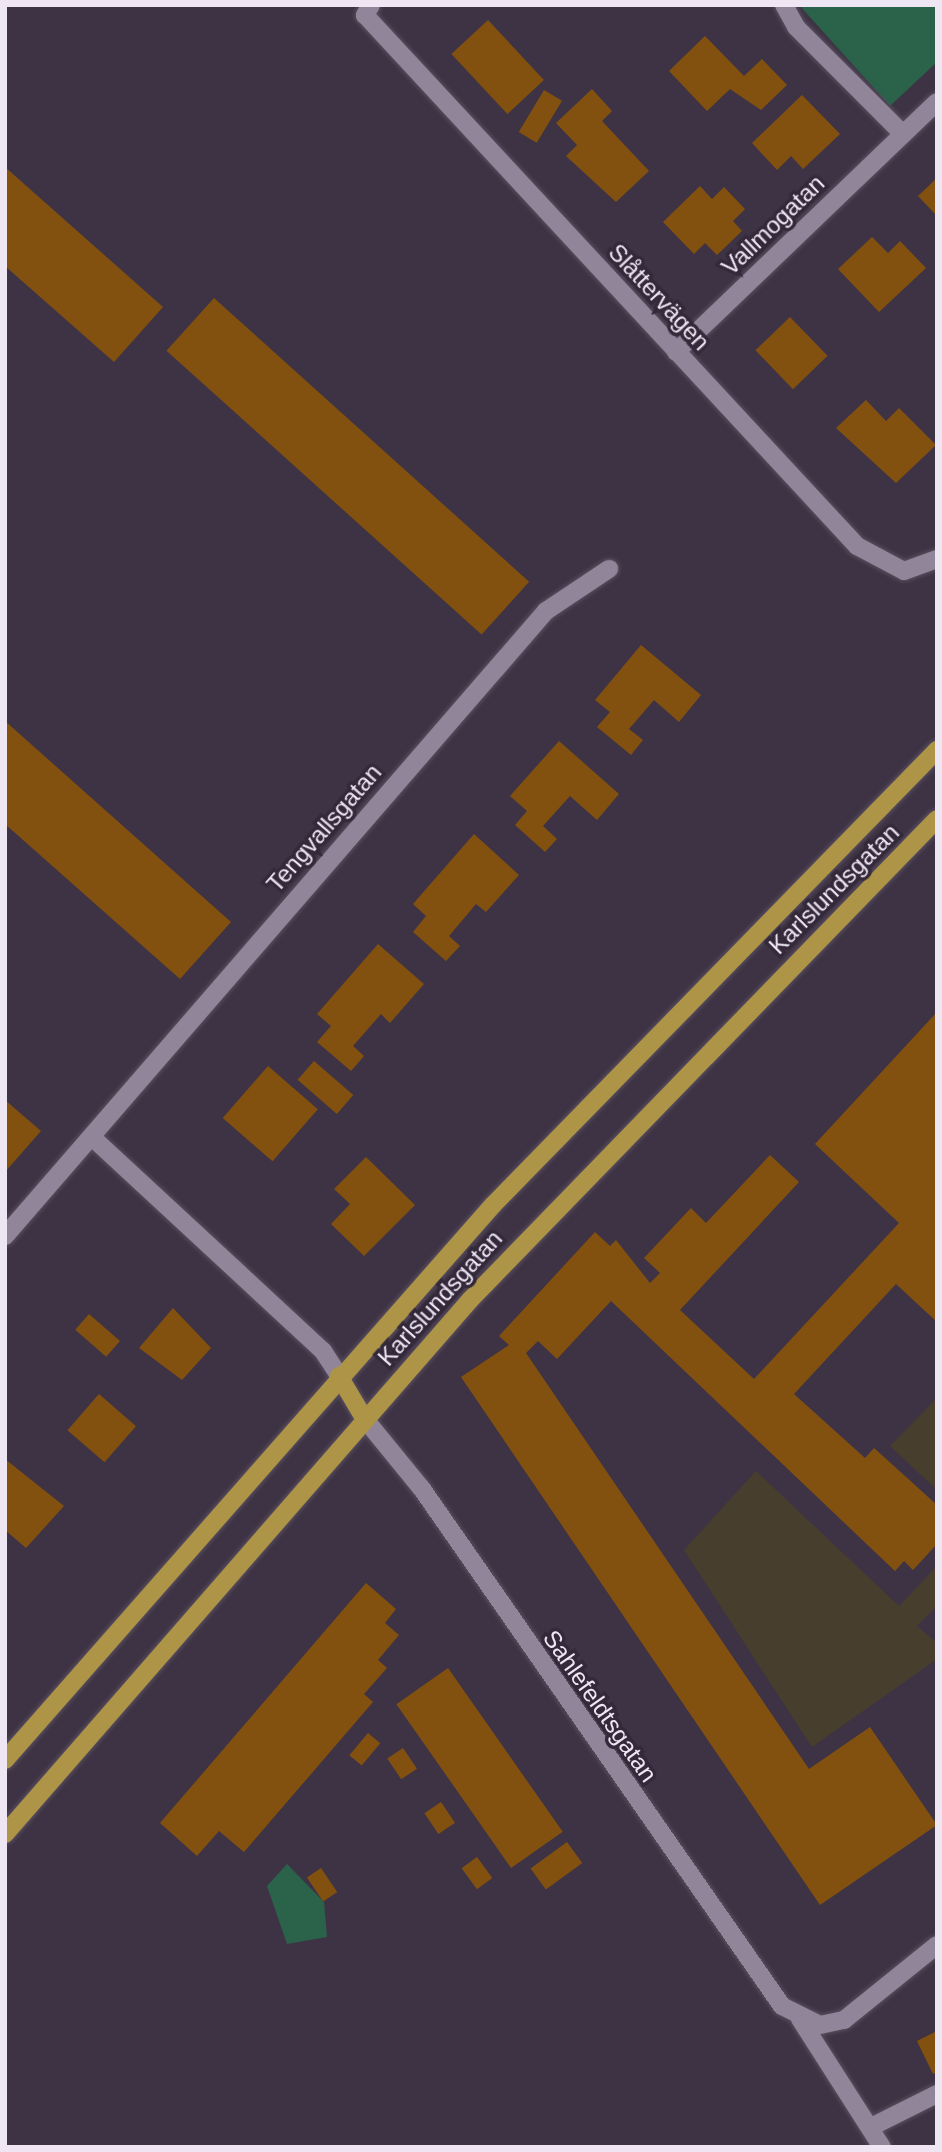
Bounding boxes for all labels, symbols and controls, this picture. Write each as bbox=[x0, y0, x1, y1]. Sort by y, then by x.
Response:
street label: Vallmogatan bbox=[716, 169, 830, 281]
street label: Slåttervägen bbox=[603, 238, 715, 356]
street label: Tengvallsgatan bbox=[261, 758, 387, 898]
street label: Karlslundsgatan bbox=[763, 818, 905, 960]
street label: Karlslundsgatan bbox=[372, 1224, 508, 1372]
street label: Sahlefeldtsgatan bbox=[537, 1625, 663, 1787]

